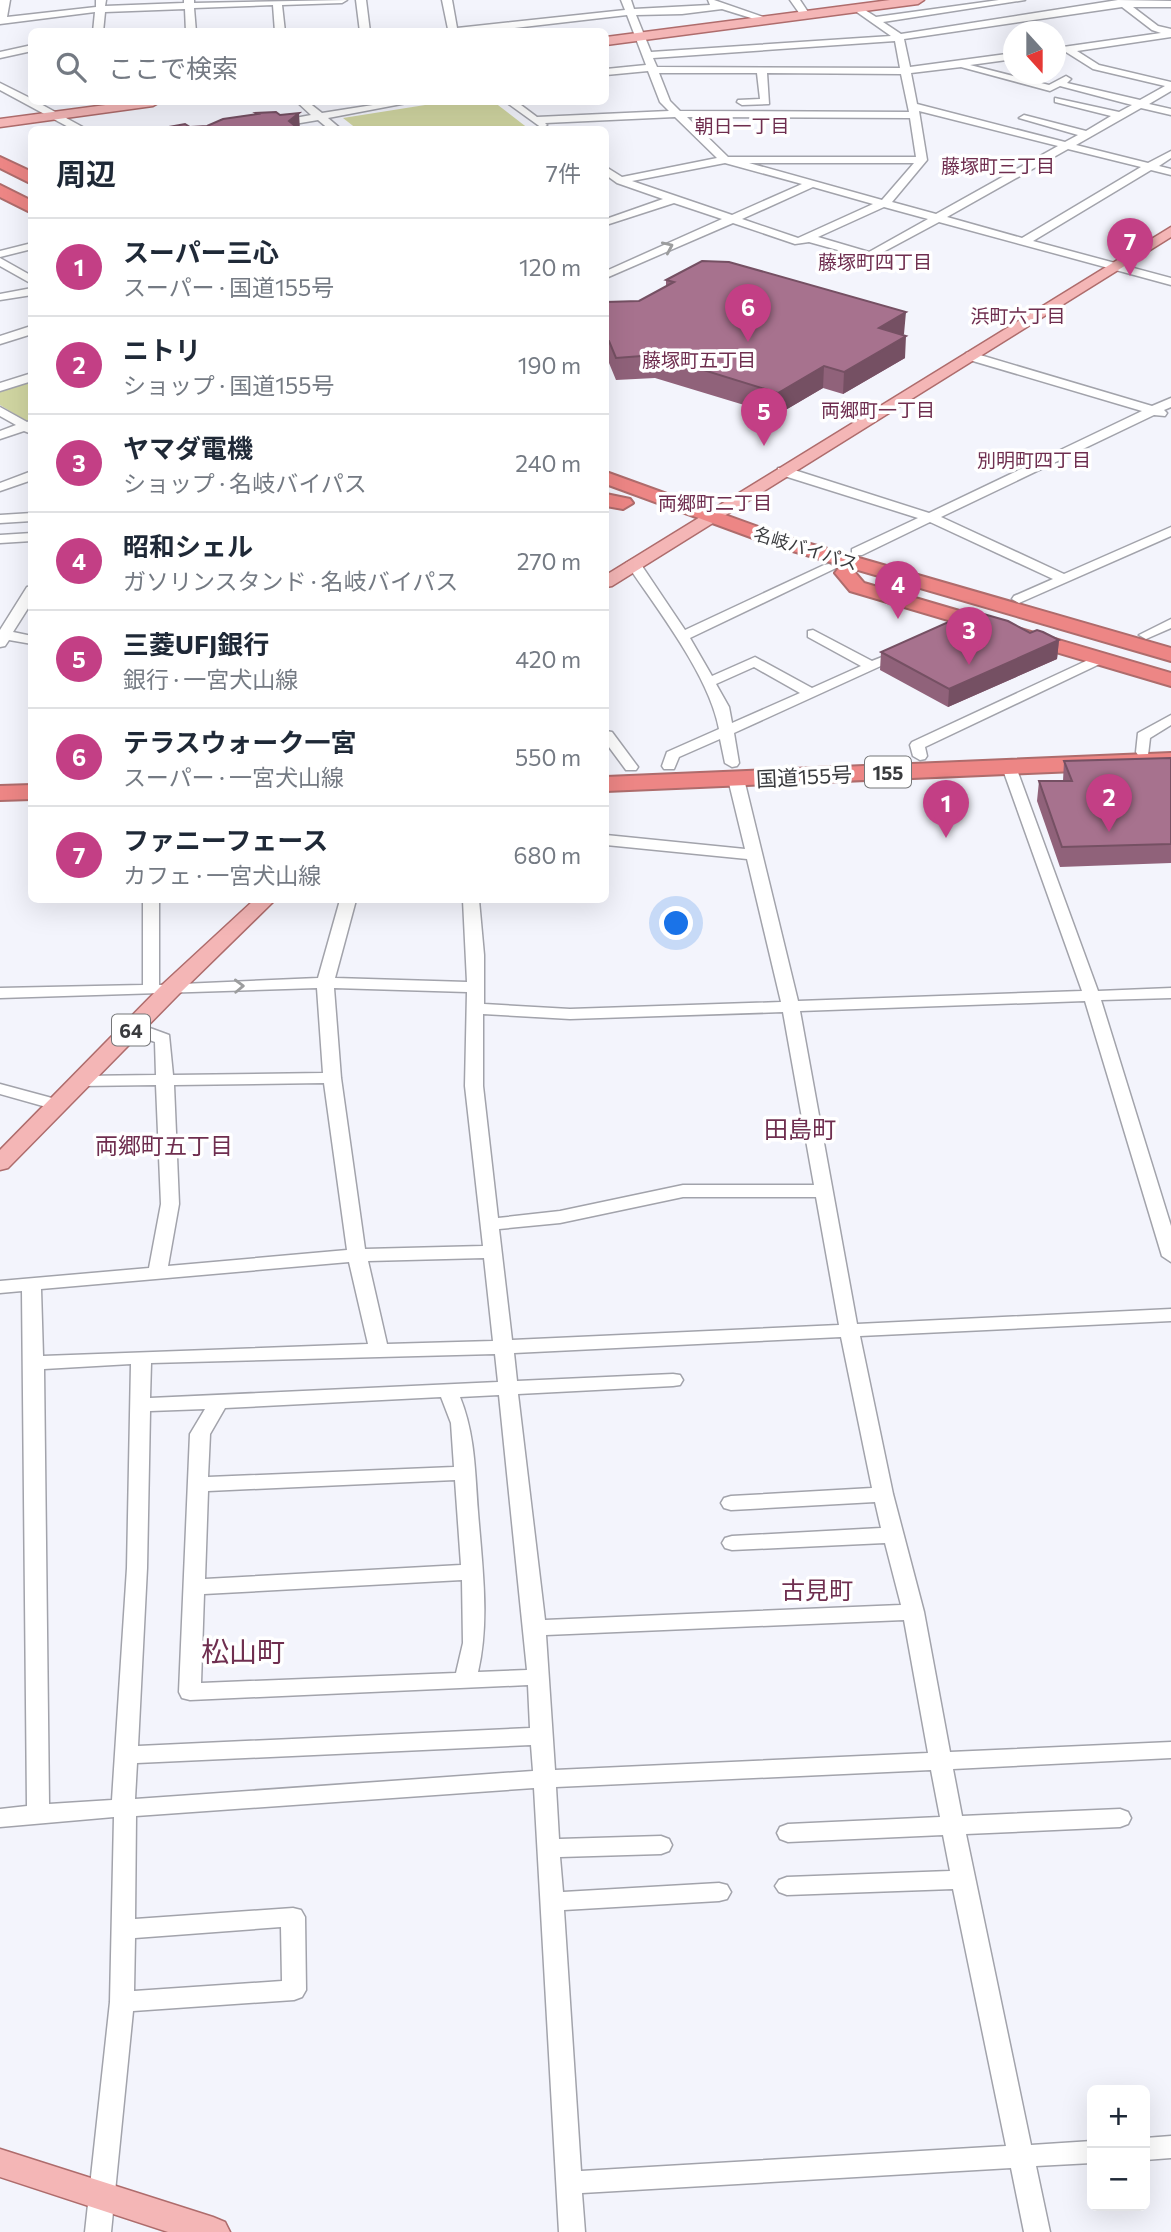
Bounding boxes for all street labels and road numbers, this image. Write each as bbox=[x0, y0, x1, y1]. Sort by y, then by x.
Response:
street label: 名岐バイパス bbox=[751, 522, 861, 574]
road number: 155 bbox=[865, 757, 911, 788]
street label: 国道155号 bbox=[755, 761, 853, 791]
road number: 64 bbox=[112, 1014, 150, 1046]

